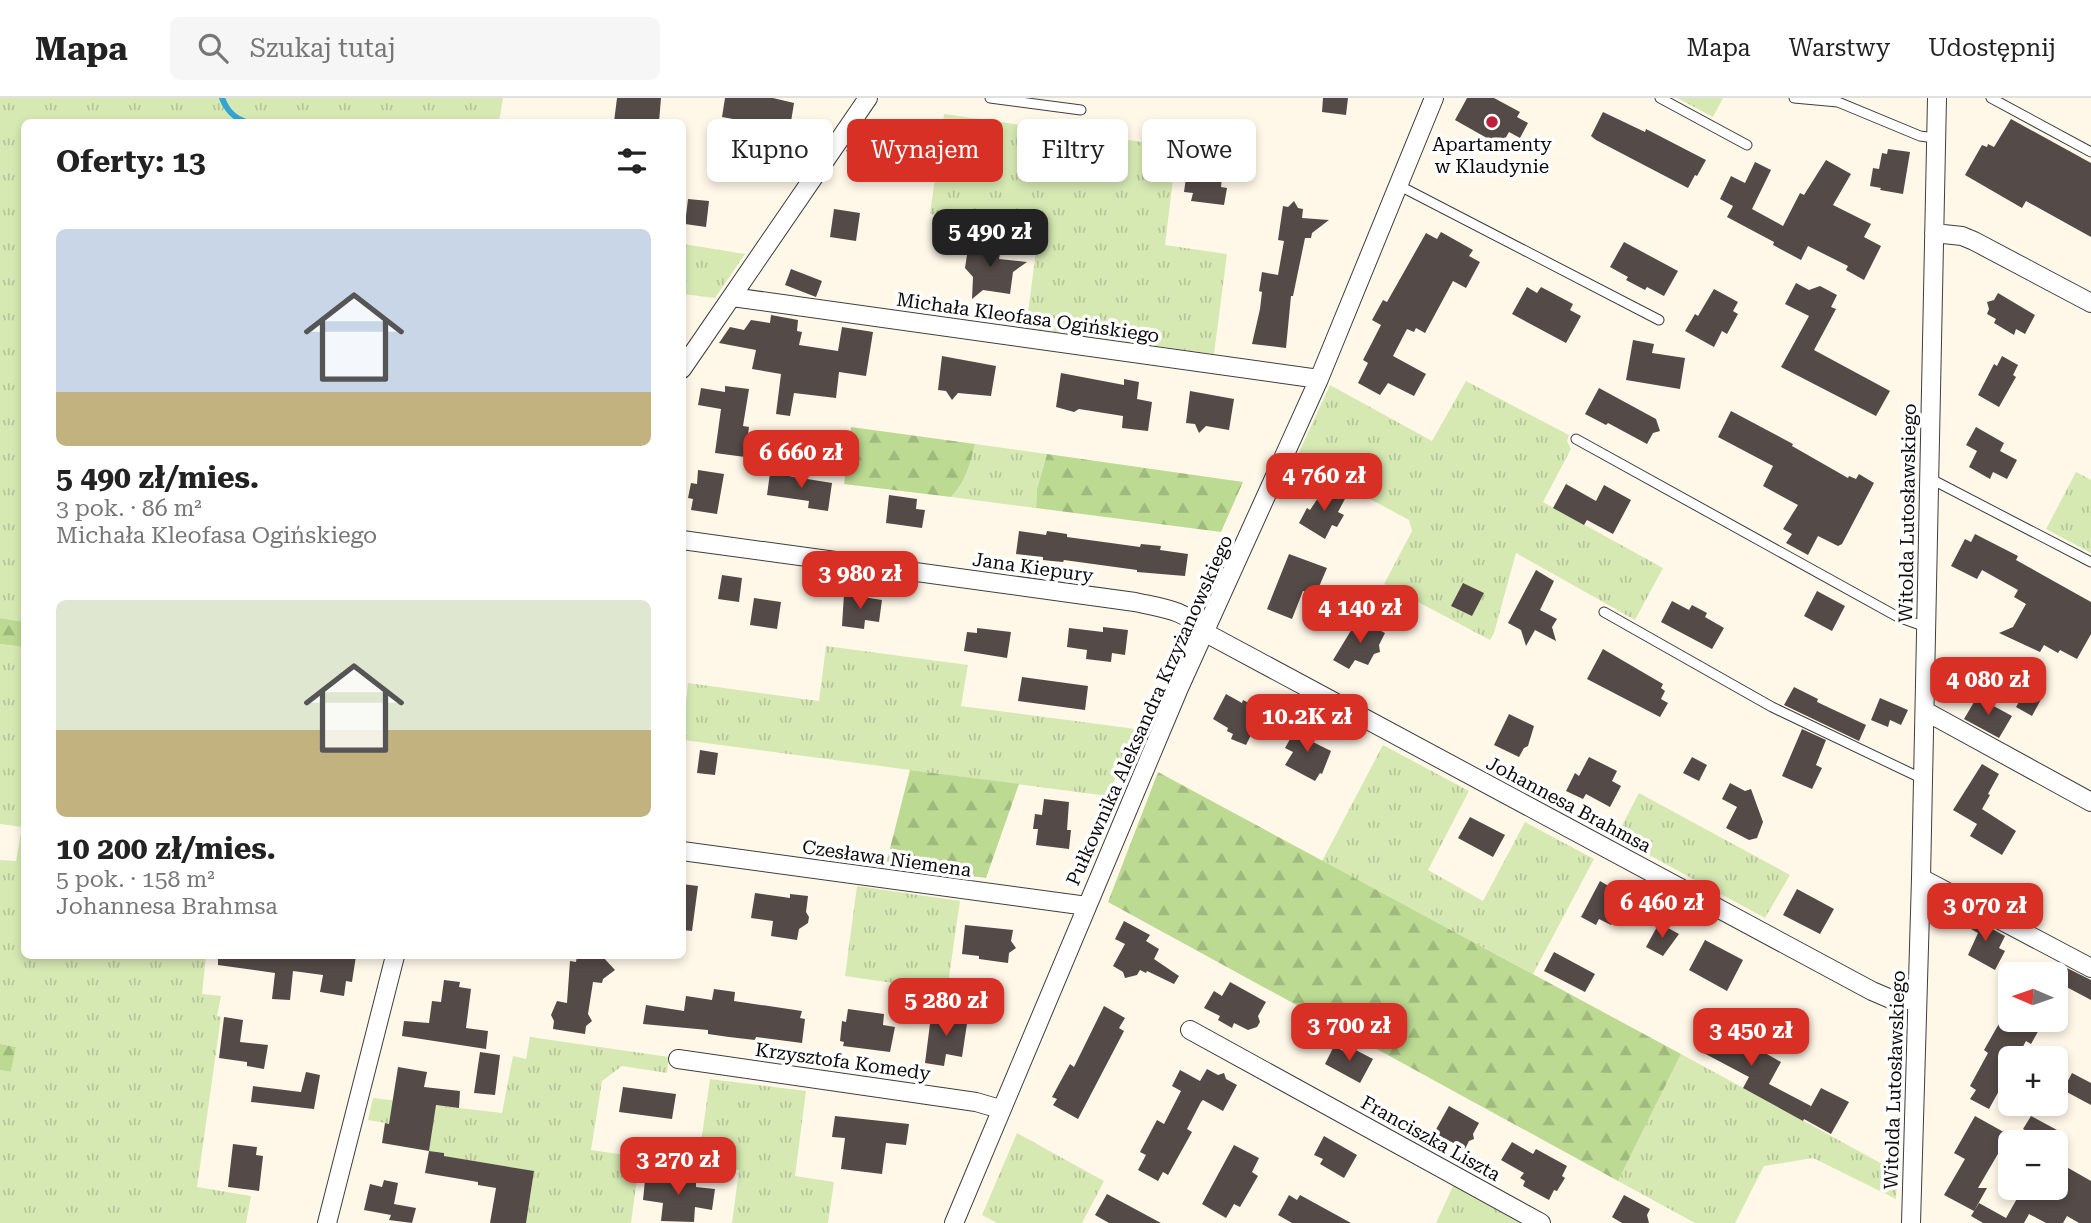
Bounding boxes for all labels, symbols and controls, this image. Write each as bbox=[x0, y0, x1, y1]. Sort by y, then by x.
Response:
search box bbox=[170, 17, 660, 80]
text: Mapa bbox=[35, 29, 128, 68]
icon: search bbox=[194, 29, 232, 67]
text: Szukaj tutaj bbox=[250, 33, 396, 63]
text: Mapa bbox=[1687, 34, 1751, 62]
text: Warstwy bbox=[1789, 34, 1890, 62]
text: Udostępnij bbox=[1928, 34, 2056, 62]
marker: Apartamenty w Klaudynie bbox=[1484, 114, 1500, 130]
chip: Kupno bbox=[707, 119, 833, 182]
chip: Wynajem bbox=[847, 119, 1003, 182]
chip: Filtry bbox=[1017, 119, 1128, 182]
chip: Nowe bbox=[1142, 119, 1256, 182]
place label: Apartamenty w Klaudynie bbox=[1432, 133, 1553, 178]
icon: filters bbox=[613, 142, 651, 180]
text: Oferty: 13 bbox=[56, 144, 206, 179]
pin: 5 490 zł bbox=[918, 209, 1062, 269]
text: 5 490 zł bbox=[948, 218, 1032, 245]
icon: home bbox=[291, 274, 417, 400]
street label: Michała Kleofasa Ogińskiego bbox=[895, 288, 1161, 347]
street label: Witolda Lutosławskiego bbox=[1894, 403, 1921, 623]
pin: 6 660 zł bbox=[729, 430, 873, 490]
text: 6 660 zł bbox=[759, 439, 843, 466]
pin: 4 760 zł bbox=[1252, 454, 1396, 513]
text: 5 490 zł/mies. bbox=[56, 460, 259, 495]
text: 4 760 zł bbox=[1282, 462, 1366, 489]
text: 3 pok. · 86 m² bbox=[56, 495, 202, 522]
text: Michała Kleofasa Ogińskiego bbox=[56, 522, 377, 549]
street label: Pułkownika Aleksandra Krzyżanowskiego bbox=[1061, 531, 1238, 889]
street label: Jana Kiepury bbox=[971, 548, 1096, 587]
pin: 3 980 zł bbox=[788, 552, 932, 611]
text: 3 980 zł bbox=[818, 560, 902, 587]
pin: 4 140 zł bbox=[1288, 586, 1432, 645]
text: 4 140 zł bbox=[1318, 594, 1402, 621]
icon: home bbox=[291, 645, 417, 771]
pin: 4 080 zł bbox=[1916, 658, 2060, 717]
text: 4 080 zł bbox=[1946, 666, 2030, 693]
pin: 10.2K zł bbox=[1235, 694, 1379, 754]
text: 10.2K zł bbox=[1262, 703, 1352, 730]
street label: Johannesa Brahmsa bbox=[1483, 751, 1656, 858]
text: 10 200 zł/mies. bbox=[56, 831, 276, 866]
street label: Czesława Niemena bbox=[801, 835, 974, 882]
text: 5 pok. · 158 m² bbox=[56, 866, 215, 893]
pin: 6 460 zł bbox=[1590, 880, 1734, 940]
pin: 3 070 zł bbox=[1913, 884, 2057, 943]
text: 6 460 zł bbox=[1620, 889, 1704, 916]
text: 3 070 zł bbox=[1943, 892, 2027, 919]
text: Johannesa Brahmsa bbox=[56, 893, 278, 920]
north arrow bbox=[1998, 962, 2068, 1032]
map controls bbox=[1998, 962, 2068, 1200]
street label: Witolda Lutosławskiego bbox=[1879, 970, 1910, 1190]
pin: 5 280 zł bbox=[874, 978, 1018, 1038]
text: 5 280 zł bbox=[904, 987, 988, 1014]
pin: 3 700 zł bbox=[1277, 1004, 1421, 1063]
pin: 3 450 zł bbox=[1679, 1009, 1823, 1068]
text: 3 700 zł bbox=[1307, 1012, 1391, 1039]
text: 3 450 zł bbox=[1709, 1017, 1793, 1044]
street label: Krzysztofa Komedy bbox=[754, 1038, 933, 1085]
button: + bbox=[1998, 1046, 2068, 1116]
street label: Franciszka Liszta bbox=[1357, 1091, 1505, 1187]
button: − bbox=[1998, 1130, 2068, 1200]
pin: 3 270 zł bbox=[606, 1138, 750, 1197]
text: 3 270 zł bbox=[636, 1146, 720, 1173]

